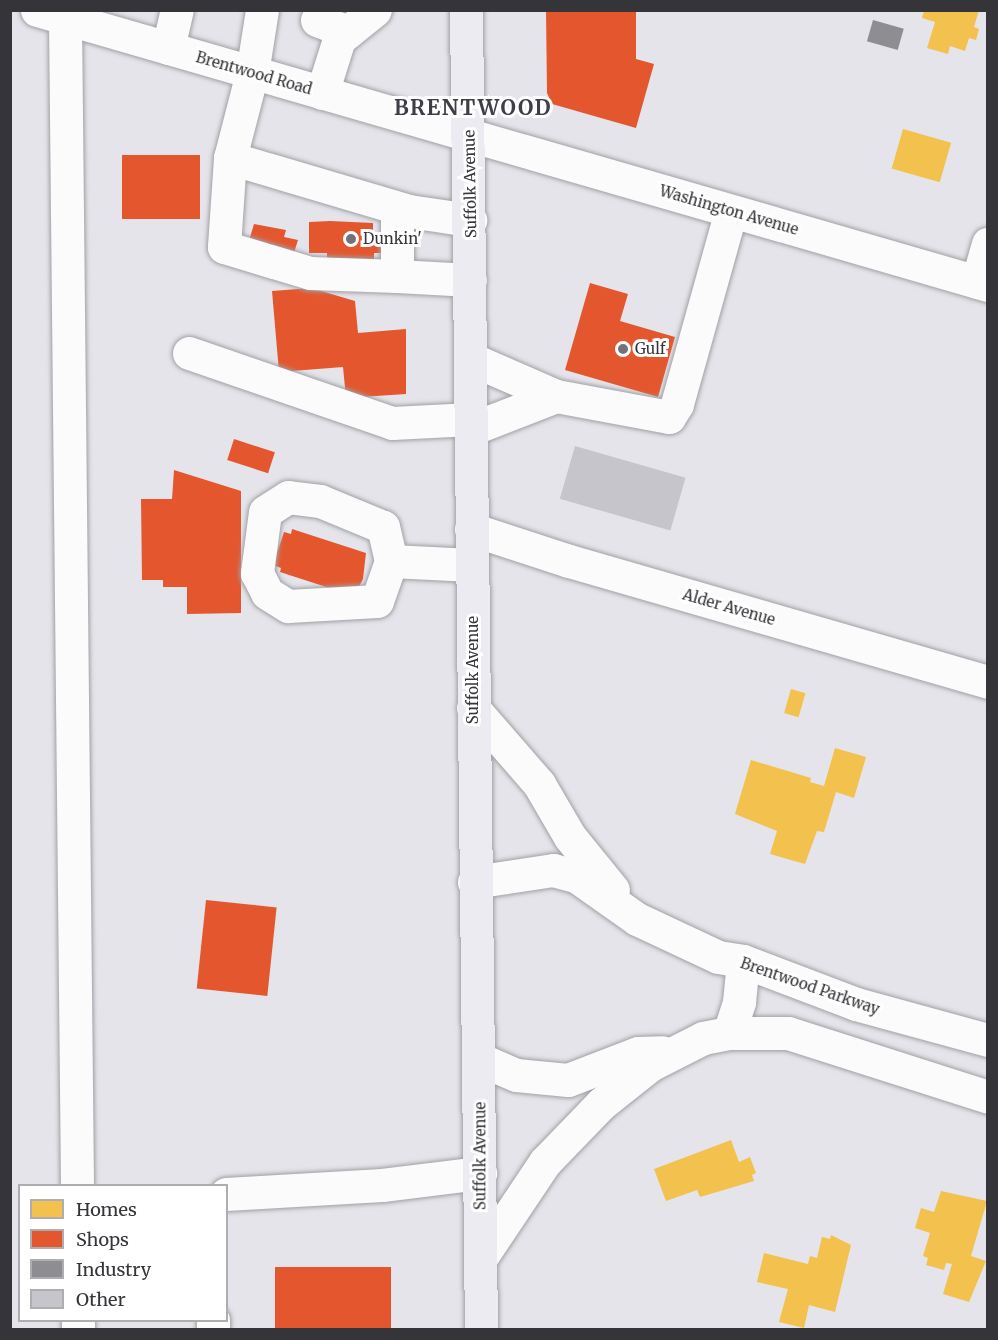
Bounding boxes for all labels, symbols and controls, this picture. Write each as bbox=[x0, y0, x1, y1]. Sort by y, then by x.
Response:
street label: Brentwood Road bbox=[194, 48, 314, 98]
district label: BRENTWOOD bbox=[394, 95, 552, 121]
street label: Suffolk Avenue bbox=[460, 130, 480, 238]
street label: Washington Avenue bbox=[657, 182, 801, 238]
place label: Dunkin' bbox=[363, 230, 422, 248]
marker: Dunkin' bbox=[344, 232, 358, 246]
place label: Gulf bbox=[635, 340, 665, 358]
marker: Gulf bbox=[616, 342, 630, 356]
street label: Alder Avenue bbox=[681, 585, 777, 629]
street label: Suffolk Avenue bbox=[464, 616, 482, 724]
street label: Brentwood Parkway bbox=[738, 954, 882, 1018]
street label: Suffolk Avenue bbox=[471, 1102, 489, 1210]
legend bbox=[18, 1184, 228, 1322]
text: Homes bbox=[76, 1198, 137, 1221]
text: Shops bbox=[76, 1228, 129, 1251]
text: Industry bbox=[76, 1258, 151, 1281]
text: Other bbox=[76, 1288, 126, 1311]

